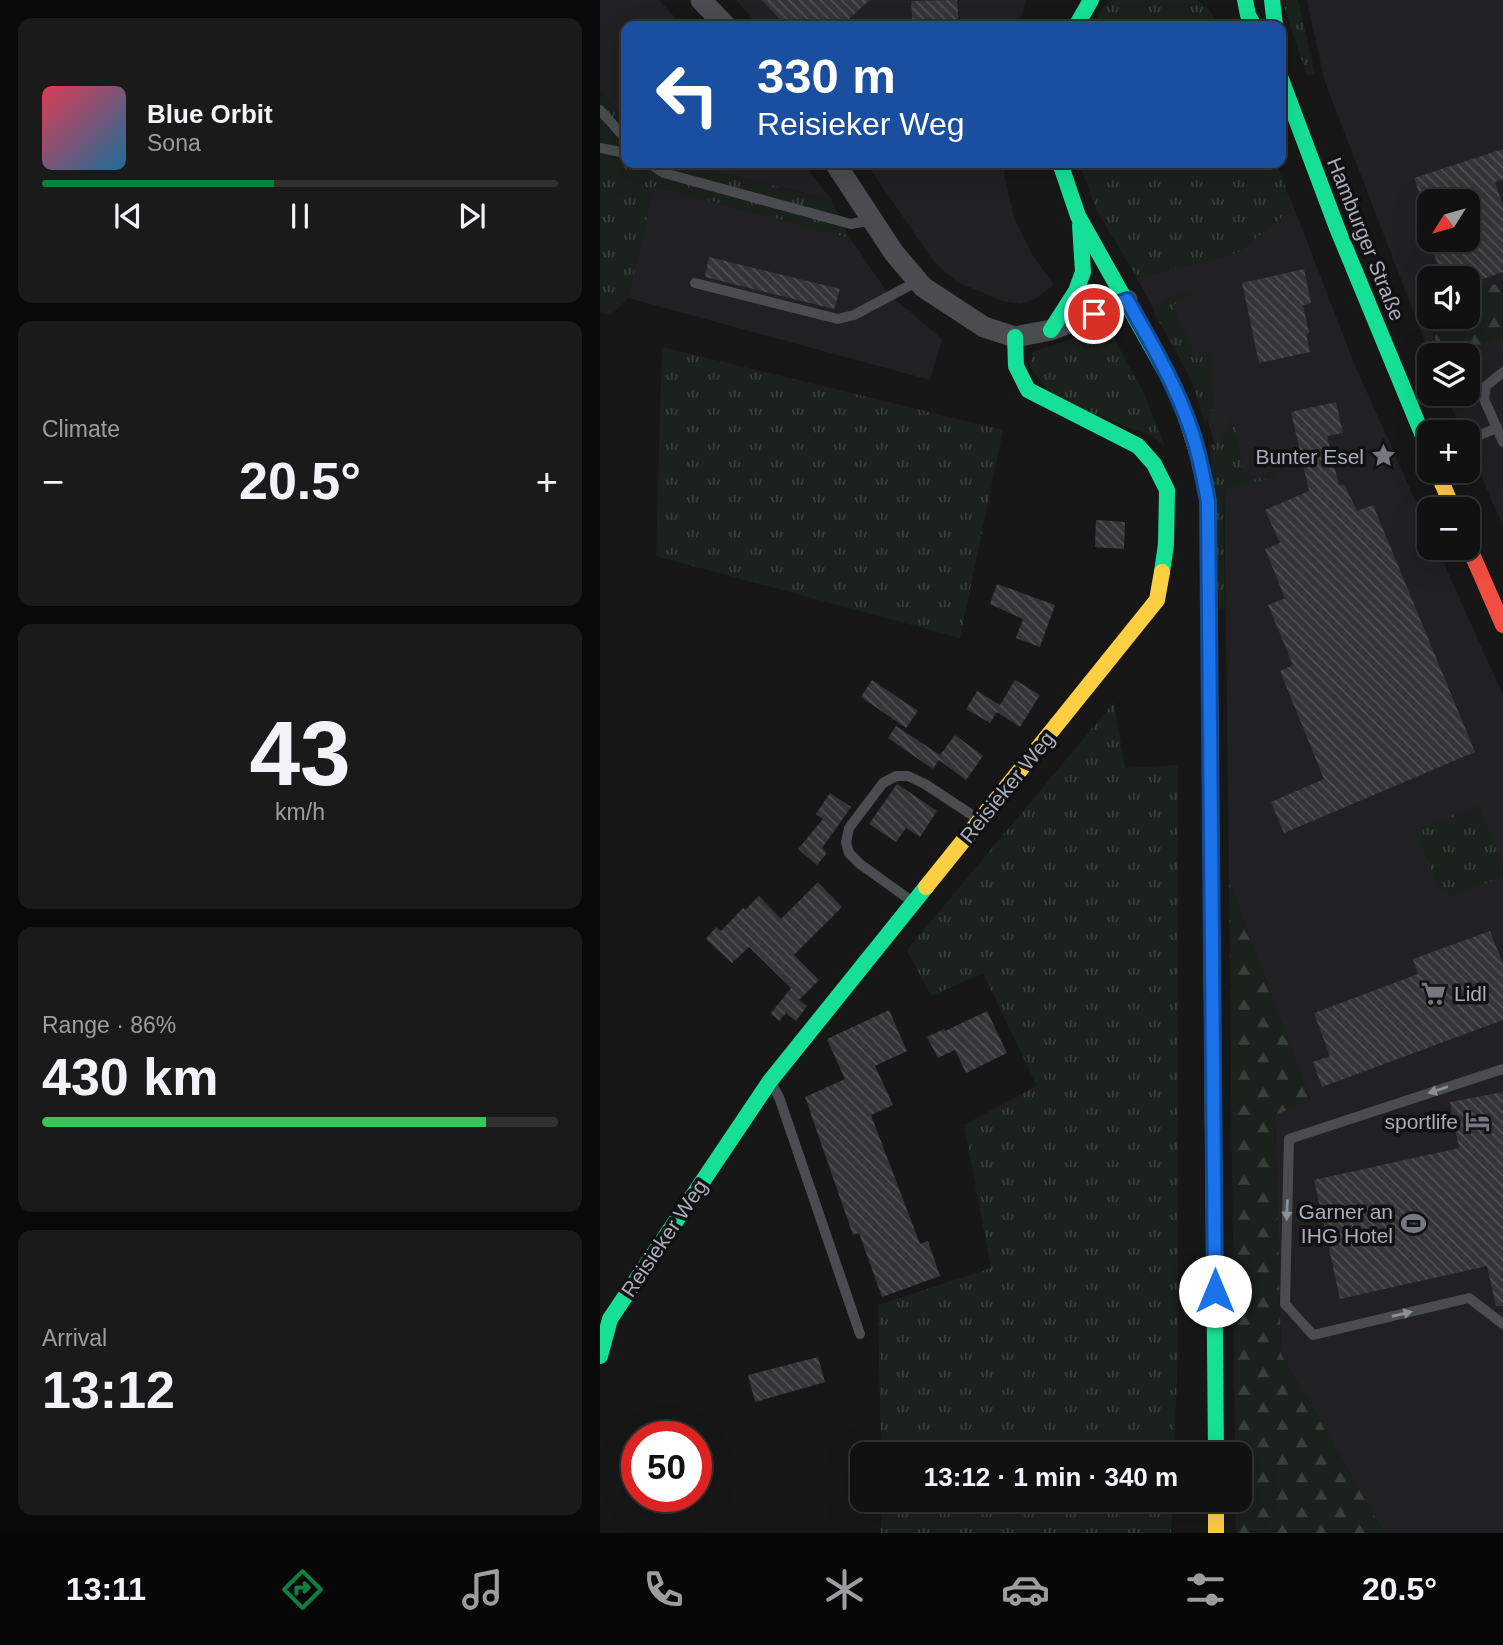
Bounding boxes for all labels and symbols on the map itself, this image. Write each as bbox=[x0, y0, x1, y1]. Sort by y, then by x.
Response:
street label: Hamburger Straße bbox=[1323, 154, 1409, 324]
north arrow bbox=[1417, 189, 1480, 252]
pin bbox=[1064, 284, 1124, 344]
place icon: Bunter Esel bbox=[1370, 442, 1398, 470]
place label: Bunter Esel bbox=[1255, 445, 1364, 468]
street label: Reisieker Weg bbox=[955, 727, 1059, 847]
supermarket icon: Lidl bbox=[1420, 979, 1448, 1007]
place label: Lidl bbox=[1454, 982, 1487, 1005]
one-way arrow bbox=[1427, 1085, 1448, 1096]
hotel icon: sportlife bbox=[1464, 1107, 1492, 1135]
place label: sportlife bbox=[1384, 1110, 1458, 1133]
street label: Reisieker Weg bbox=[616, 1175, 712, 1301]
one-way arrow bbox=[1282, 1200, 1293, 1222]
place label: Garner an IHG Hotel bbox=[1298, 1200, 1393, 1247]
sports icon: Garner an IHG Hotel bbox=[1399, 1209, 1427, 1237]
position arrow bbox=[1178, 1254, 1252, 1328]
one-way arrow bbox=[1391, 1308, 1413, 1319]
speed limit sign: 50 bbox=[621, 1421, 712, 1512]

